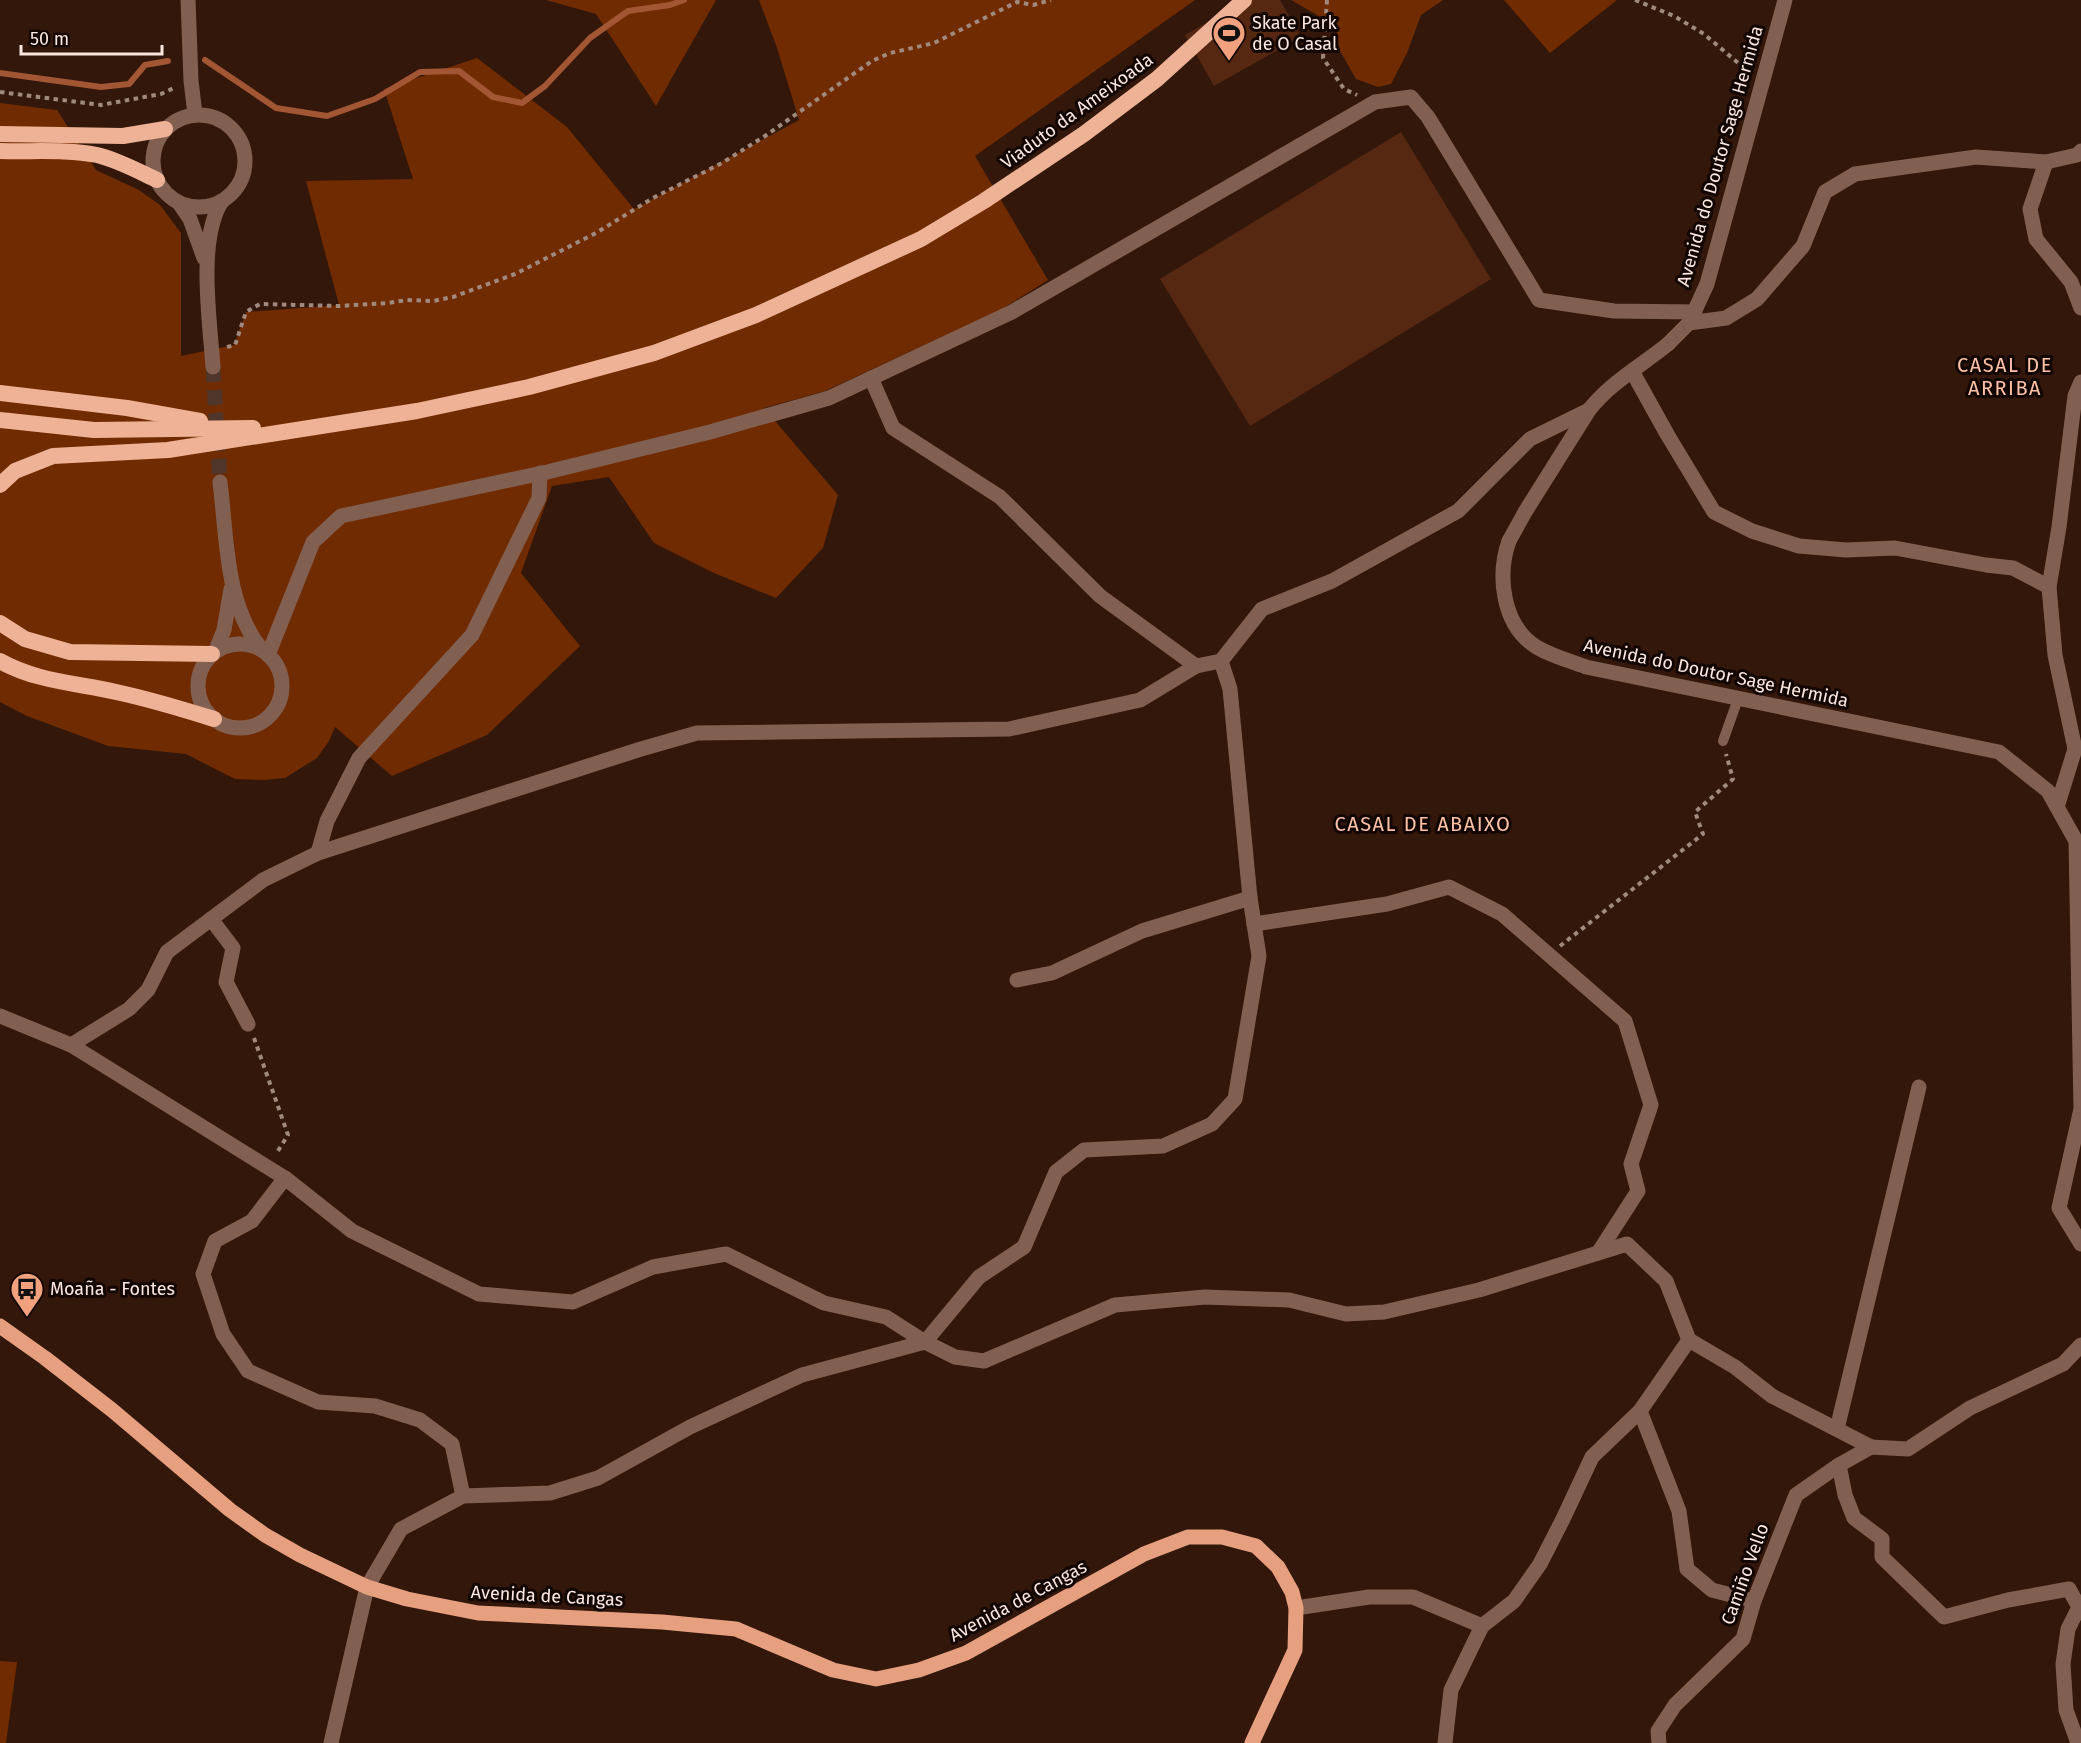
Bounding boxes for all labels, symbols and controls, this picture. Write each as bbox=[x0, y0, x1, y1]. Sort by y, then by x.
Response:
place label: Skate Park de O Casal bbox=[1252, 12, 1338, 55]
sports icon: Skate Park de O Casal bbox=[1211, 15, 1247, 62]
scale bar bbox=[21, 18, 162, 56]
street label: Avenida do Doutor Sage Hermida bbox=[1672, 23, 1768, 289]
text: 50 m bbox=[30, 28, 69, 50]
street label: Viaduto da Ameixoada bbox=[997, 48, 1157, 174]
district label: CASAL DE ARRIBA bbox=[1957, 353, 2053, 400]
street label: Avenida do Doutor Sage Hermida bbox=[1582, 634, 1850, 712]
district label: CASAL DE ABAIXO bbox=[1335, 812, 1511, 836]
bus stop icon: Moaña - Fontes bbox=[9, 1271, 45, 1318]
place label: Moaña - Fontes bbox=[50, 1278, 175, 1300]
street label: Camiño Vello bbox=[1716, 1520, 1774, 1628]
street label: Avenida de Cangas bbox=[946, 1555, 1090, 1647]
street label: Avenida de Cangas bbox=[470, 1581, 624, 1611]

